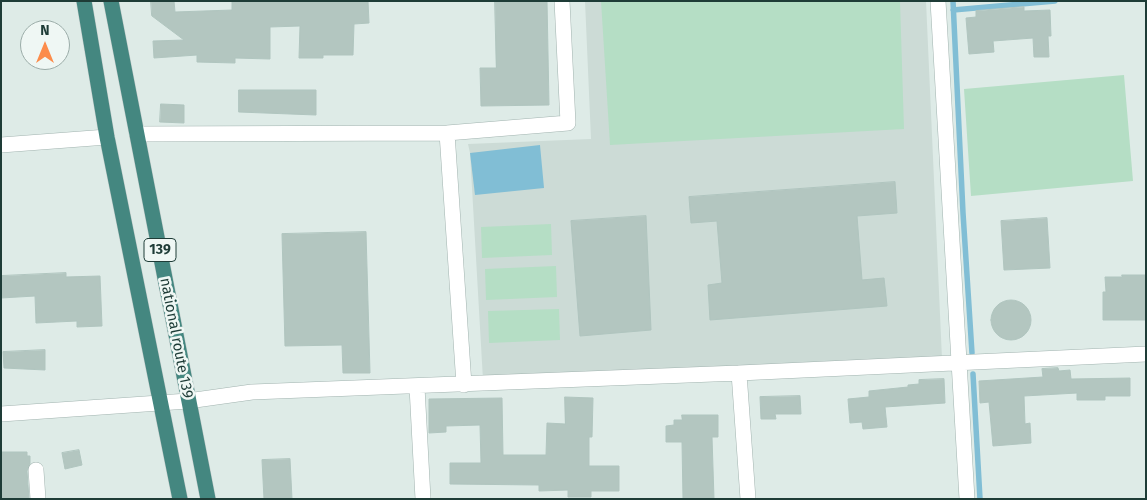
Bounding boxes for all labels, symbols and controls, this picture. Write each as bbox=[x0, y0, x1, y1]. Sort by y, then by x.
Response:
north arrow bbox=[20, 20, 70, 70]
text: N bbox=[40, 22, 50, 39]
road number: 139 bbox=[144, 238, 176, 262]
street label: national route 139 bbox=[155, 276, 197, 400]

